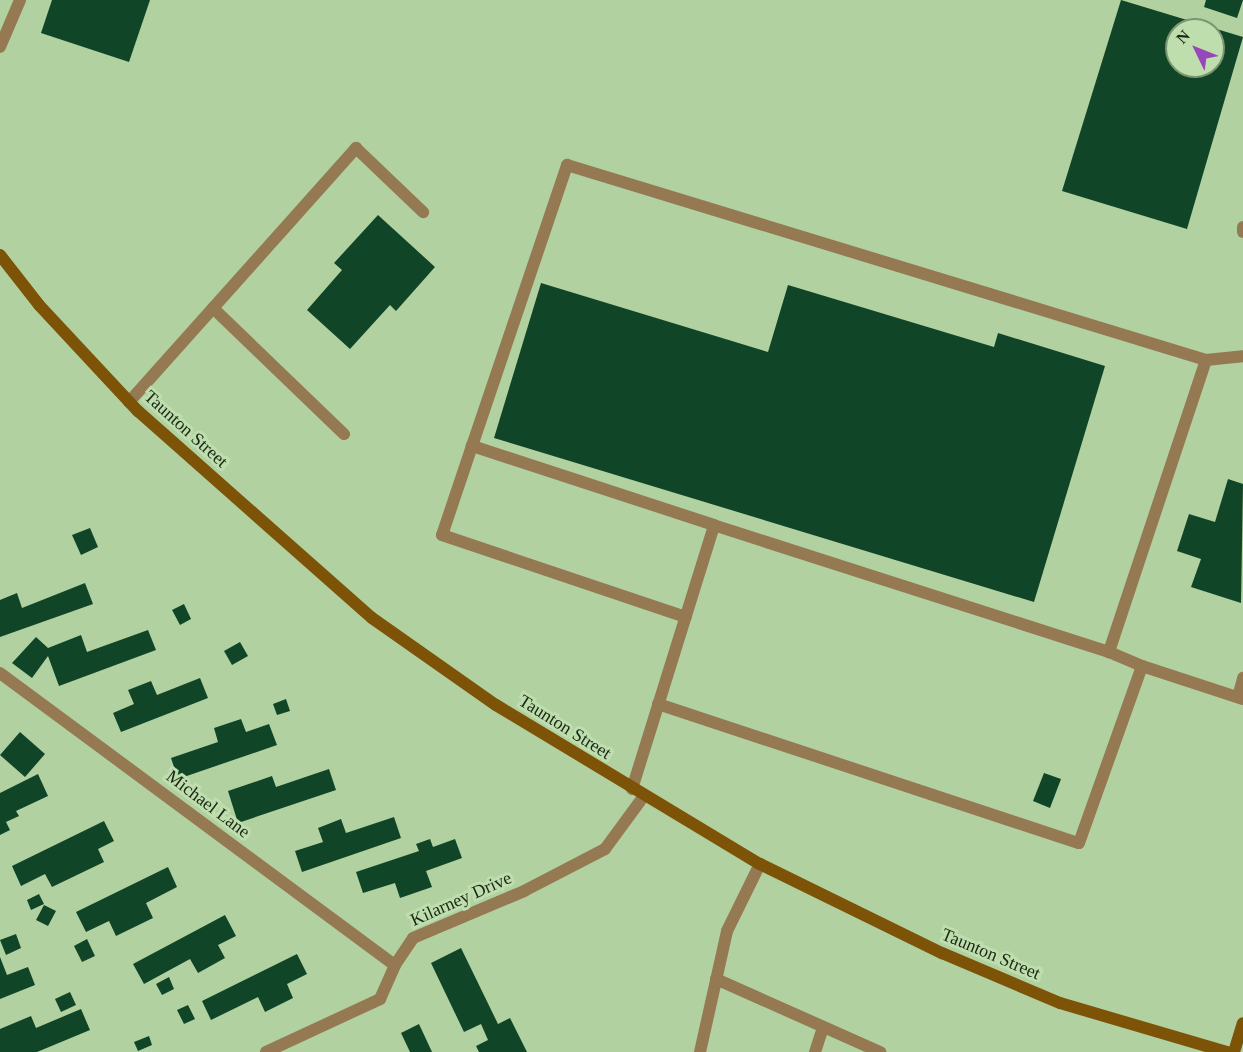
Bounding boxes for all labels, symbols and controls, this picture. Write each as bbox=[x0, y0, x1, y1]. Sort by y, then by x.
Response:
north arrow bbox=[1165, 18, 1225, 78]
text: N bbox=[1173, 27, 1193, 47]
street label: Taunton Street bbox=[140, 386, 232, 472]
street label: Taunton Street bbox=[515, 690, 615, 764]
street label: Michael Lane bbox=[162, 765, 254, 843]
street label: Kilarney Drive bbox=[407, 867, 515, 931]
street label: Taunton Street bbox=[938, 924, 1044, 984]

